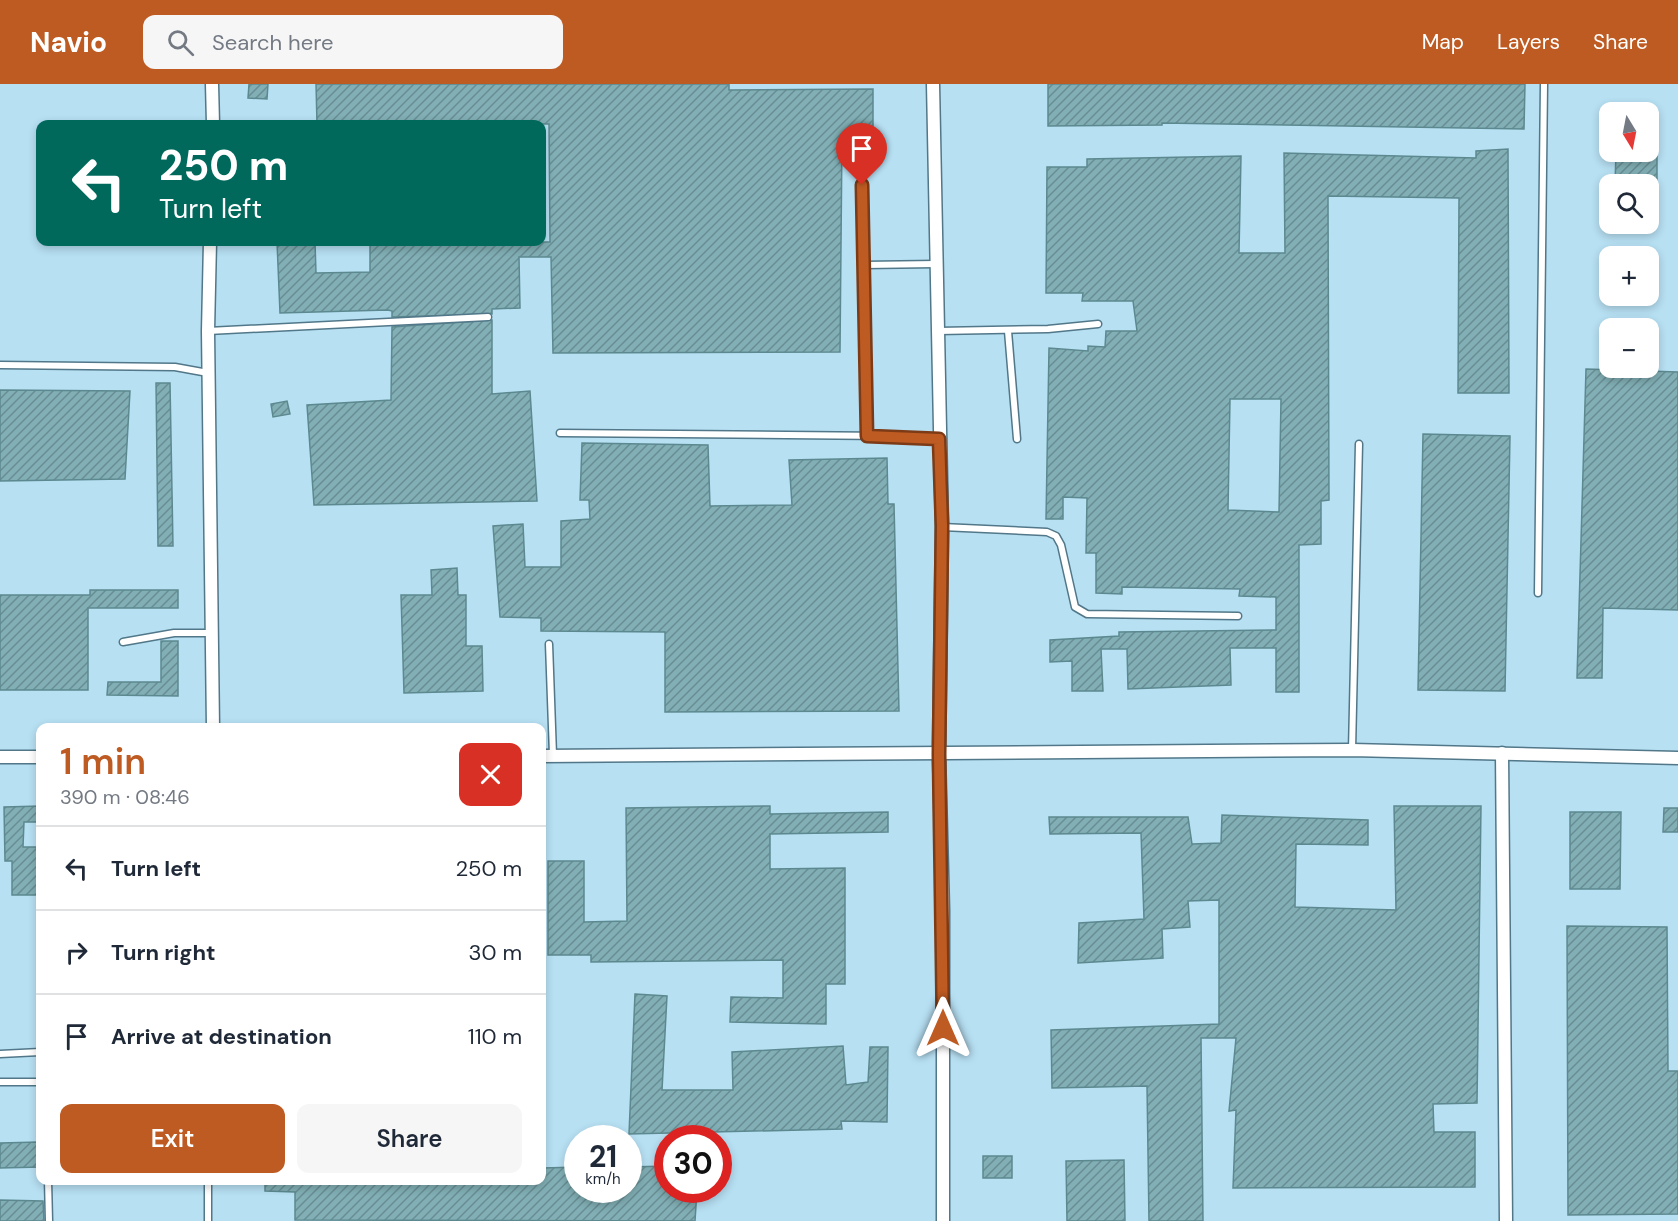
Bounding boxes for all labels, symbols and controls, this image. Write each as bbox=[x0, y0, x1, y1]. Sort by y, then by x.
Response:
search box bbox=[143, 15, 563, 69]
text: Navio bbox=[30, 24, 107, 61]
icon: search bbox=[164, 26, 197, 59]
text: Search here bbox=[212, 28, 333, 57]
text: Map bbox=[1422, 28, 1464, 56]
text: Layers bbox=[1497, 28, 1560, 56]
text: Share bbox=[1593, 28, 1648, 56]
north arrow bbox=[1599, 102, 1659, 162]
map controls bbox=[1599, 102, 1659, 378]
pin bbox=[836, 123, 887, 185]
icon: arrive bbox=[845, 132, 878, 165]
text: 250 m bbox=[159, 138, 288, 193]
icon: left bbox=[60, 144, 138, 222]
button: search bbox=[1599, 174, 1659, 234]
text: Turn left bbox=[159, 191, 262, 226]
button: + bbox=[1599, 246, 1659, 306]
button: − bbox=[1599, 318, 1659, 378]
text: 1 min bbox=[60, 738, 146, 785]
button: close bbox=[459, 743, 522, 806]
text: 390 m · 08:46 bbox=[60, 784, 190, 810]
icon: left bbox=[60, 852, 93, 885]
text: Turn left bbox=[111, 854, 201, 883]
text: 250 m bbox=[455, 854, 522, 883]
icon: right bbox=[60, 936, 93, 969]
text: Turn right bbox=[111, 938, 216, 967]
text: 30 m bbox=[468, 938, 522, 967]
position arrow bbox=[911, 996, 975, 1060]
icon: arrive bbox=[60, 1020, 93, 1053]
text: Arrive at destination bbox=[111, 1022, 332, 1051]
text: 110 m bbox=[468, 1022, 522, 1051]
button: Exit bbox=[60, 1104, 285, 1173]
button: Share bbox=[297, 1104, 522, 1173]
speed limit sign: 30 bbox=[654, 1125, 732, 1203]
text: 21 bbox=[589, 1137, 617, 1176]
text: km/h bbox=[585, 1169, 621, 1189]

